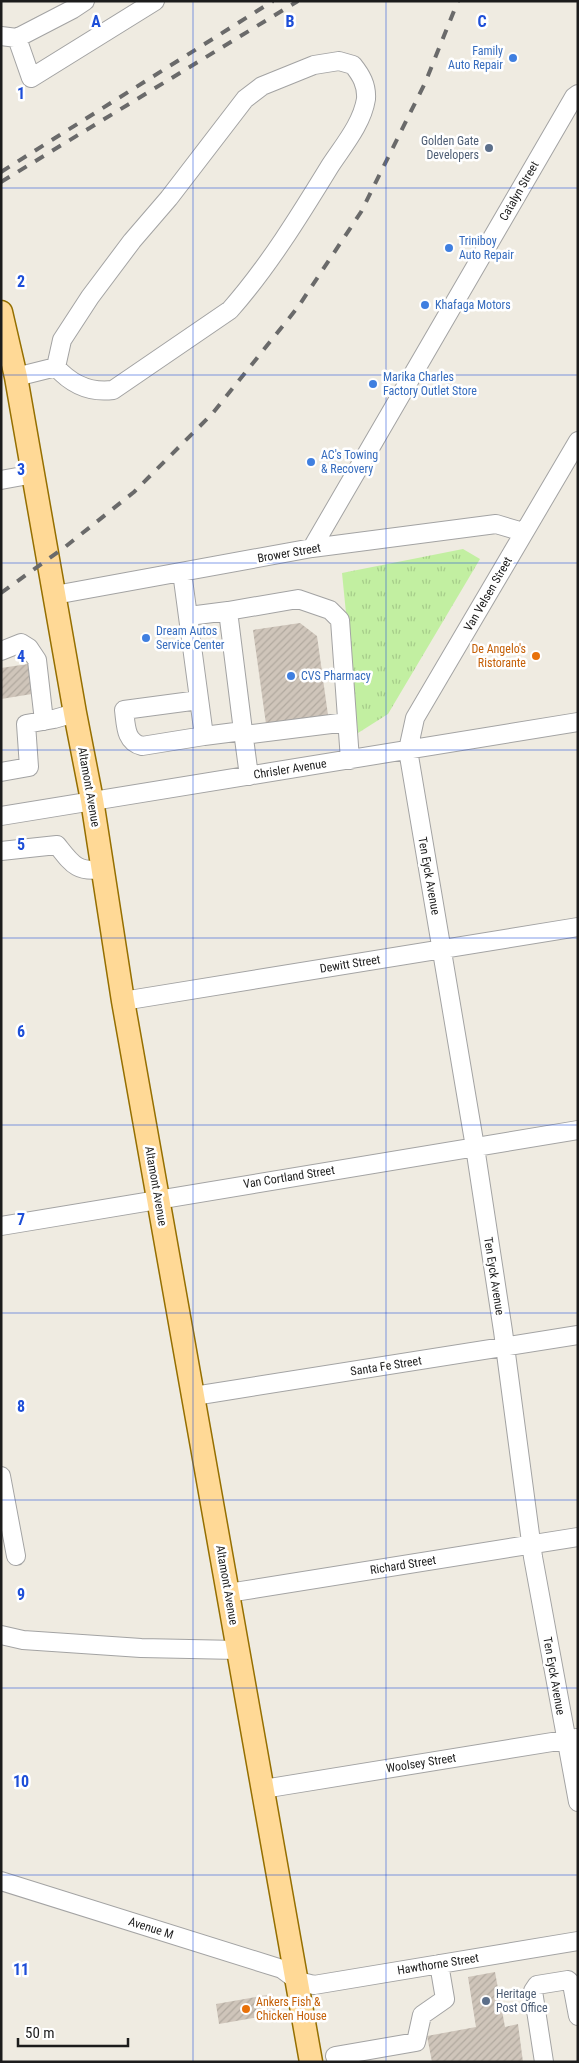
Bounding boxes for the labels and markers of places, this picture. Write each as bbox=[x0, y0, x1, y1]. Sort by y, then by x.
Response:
place label: Family Auto Repair bbox=[448, 44, 503, 72]
marker: Family Auto Repair bbox=[507, 52, 519, 64]
place label: Golden Gate Developers bbox=[421, 134, 479, 162]
marker: Golden Gate Developers bbox=[483, 142, 495, 154]
place label: Triniboy Auto Repair bbox=[459, 234, 514, 262]
marker: Triniboy Auto Repair bbox=[443, 242, 455, 254]
place label: Khafaga Motors bbox=[435, 298, 511, 312]
marker: Khafaga Motors bbox=[419, 299, 431, 311]
place label: Marika Charles Factory Outlet Store bbox=[383, 370, 477, 398]
marker: Marika Charles Factory Outlet Store bbox=[367, 378, 379, 390]
place label: AC's Towing & Recovery bbox=[321, 448, 378, 476]
marker: AC's Towing & Recovery bbox=[305, 456, 317, 468]
place label: Dream Autos Service Center bbox=[156, 624, 225, 652]
marker: Dream Autos Service Center bbox=[140, 632, 152, 644]
place label: De Angelo's Ristorante bbox=[471, 642, 526, 670]
marker: De Angelo's Ristorante bbox=[530, 650, 542, 662]
place label: CVS Pharmacy bbox=[301, 669, 371, 683]
marker: CVS Pharmacy bbox=[285, 670, 297, 682]
place label: Heritage Post Office bbox=[496, 1987, 548, 2015]
place label: Ankers Fish & Chicken House bbox=[256, 1995, 327, 2023]
marker: Heritage Post Office bbox=[480, 1995, 492, 2007]
marker: Ankers Fish & Chicken House bbox=[240, 2003, 252, 2015]

